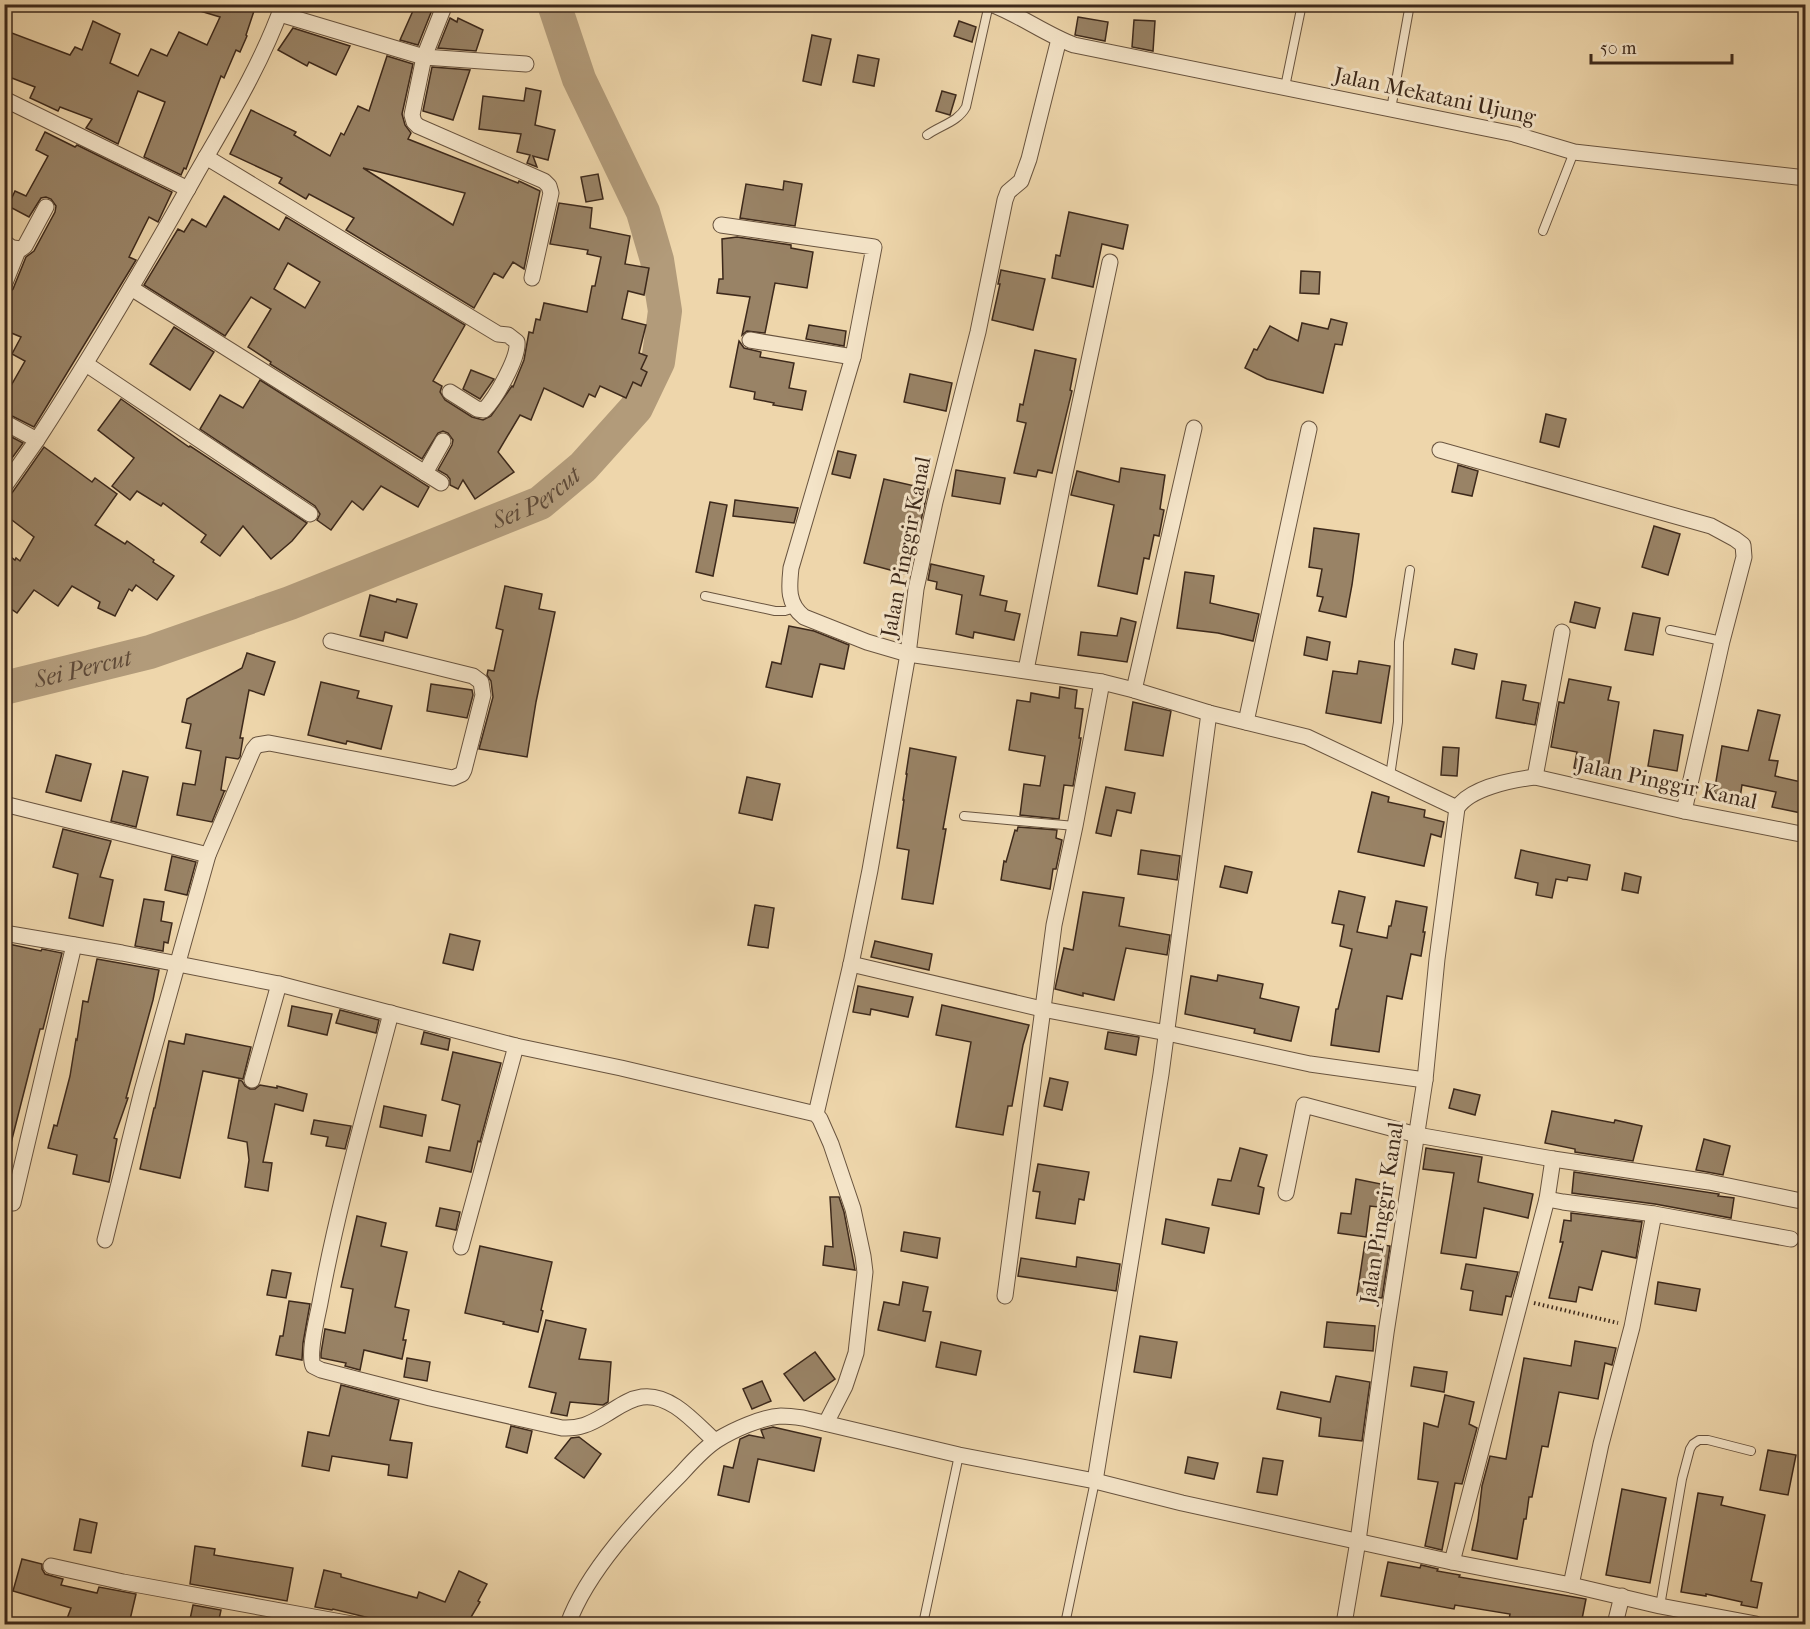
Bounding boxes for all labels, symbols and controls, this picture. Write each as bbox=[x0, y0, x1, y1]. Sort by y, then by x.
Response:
scale bar bbox=[1591, 27, 1732, 65]
text: 50 m bbox=[1600, 38, 1637, 59]
street label: Jalan Mekatani Ujung bbox=[1330, 61, 1538, 130]
street label: Jalan Pinggir Kanal bbox=[875, 454, 936, 642]
water label: Sei Percut bbox=[487, 460, 588, 535]
water label: Sei Percut bbox=[30, 643, 136, 694]
street label: Jalan Pinggir Kanal bbox=[1572, 751, 1760, 815]
street label: Jalan Pinggir Kanal bbox=[1354, 1120, 1409, 1308]

